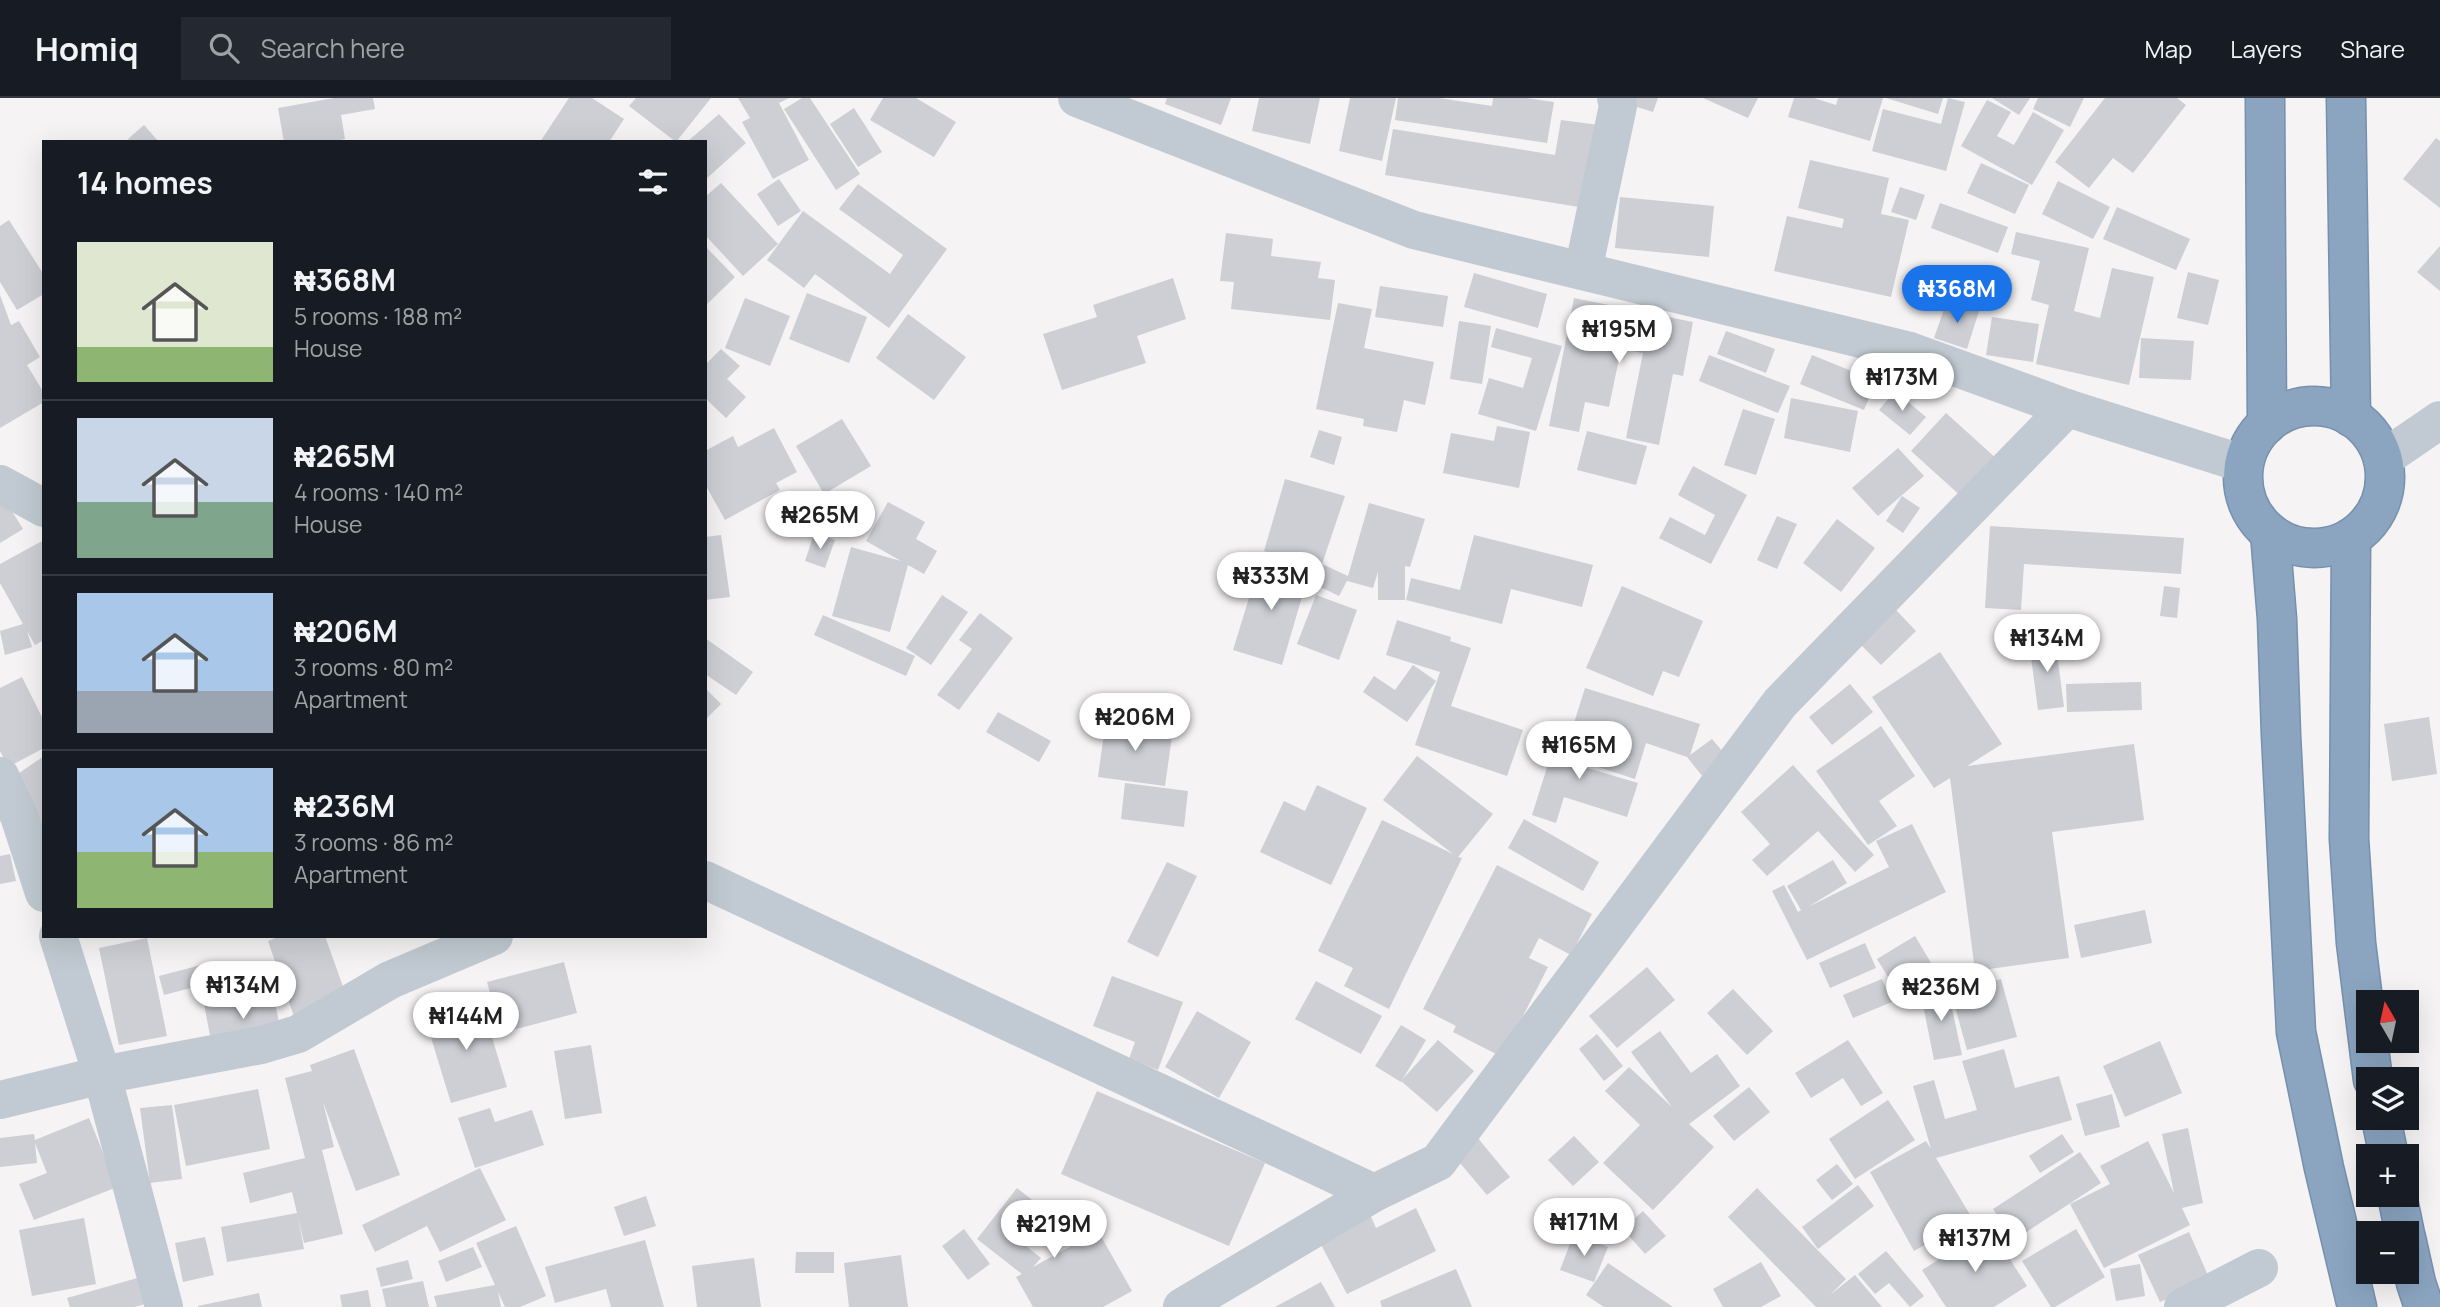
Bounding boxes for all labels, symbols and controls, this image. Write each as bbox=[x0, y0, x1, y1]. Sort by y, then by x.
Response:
search box bbox=[181, 17, 671, 80]
text: Homiq bbox=[35, 26, 139, 71]
icon: search bbox=[205, 29, 243, 67]
text: Search here bbox=[261, 30, 405, 66]
text: Map bbox=[2145, 32, 2192, 65]
text: Layers bbox=[2230, 32, 2302, 65]
text: Share bbox=[2340, 32, 2405, 65]
text: 14 homes bbox=[77, 162, 213, 203]
icon: filters bbox=[634, 163, 672, 201]
text: ₦368M bbox=[294, 259, 396, 300]
pin: ₦368M bbox=[1908, 266, 2006, 325]
icon: home bbox=[133, 270, 217, 354]
text: ₦368M bbox=[1918, 272, 1996, 304]
text: 5 rooms · 188 m² bbox=[294, 300, 462, 332]
pin: ₦195M bbox=[1570, 306, 1668, 365]
text: ₦195M bbox=[1582, 312, 1656, 344]
text: House bbox=[294, 332, 363, 364]
pin: ₦173M bbox=[1853, 354, 1951, 413]
text: ₦173M bbox=[1866, 360, 1938, 392]
text: ₦265M bbox=[294, 435, 395, 476]
icon: home bbox=[133, 446, 217, 530]
text: 4 rooms · 140 m² bbox=[294, 476, 463, 508]
pin: ₦265M bbox=[771, 491, 869, 551]
text: ₦265M bbox=[781, 498, 859, 530]
text: House bbox=[294, 508, 363, 540]
pin: ₦333M bbox=[1222, 552, 1320, 612]
text: ₦333M bbox=[1233, 559, 1309, 591]
text: ₦206M bbox=[294, 610, 398, 651]
pin: ₦134M bbox=[1998, 614, 2096, 674]
icon: home bbox=[133, 621, 217, 705]
text: ₦134M bbox=[2010, 621, 2084, 653]
text: 3 rooms · 80 m² bbox=[294, 651, 453, 683]
text: Apartment bbox=[294, 683, 408, 715]
pin: ₦206M bbox=[1086, 694, 1184, 753]
text: ₦206M bbox=[1095, 700, 1175, 732]
pin: ₦165M bbox=[1530, 722, 1628, 781]
text: ₦165M bbox=[1542, 728, 1616, 760]
text: ₦236M bbox=[294, 785, 395, 826]
icon: home bbox=[133, 796, 217, 880]
text: 3 rooms · 86 m² bbox=[294, 826, 454, 858]
text: Apartment bbox=[294, 858, 408, 890]
pin: ₦134M bbox=[194, 962, 292, 1021]
pin: ₦236M bbox=[1892, 964, 1990, 1023]
text: ₦134M bbox=[206, 968, 280, 1000]
text: ₦236M bbox=[1902, 970, 1980, 1002]
north arrow bbox=[2356, 990, 2418, 1054]
map controls bbox=[2356, 990, 2419, 1284]
pin: ₦144M bbox=[417, 992, 515, 1052]
text: ₦144M bbox=[429, 999, 503, 1031]
button: layers bbox=[2356, 1067, 2419, 1130]
button: + bbox=[2356, 1144, 2419, 1207]
pin: ₦171M bbox=[1535, 1198, 1633, 1258]
pin: ₦219M bbox=[1005, 1200, 1103, 1260]
text: ₦171M bbox=[1550, 1205, 1618, 1237]
text: ₦219M bbox=[1017, 1207, 1091, 1239]
pin: ₦137M bbox=[1926, 1214, 2024, 1274]
text: ₦137M bbox=[1939, 1221, 2011, 1253]
button: − bbox=[2356, 1221, 2419, 1284]

